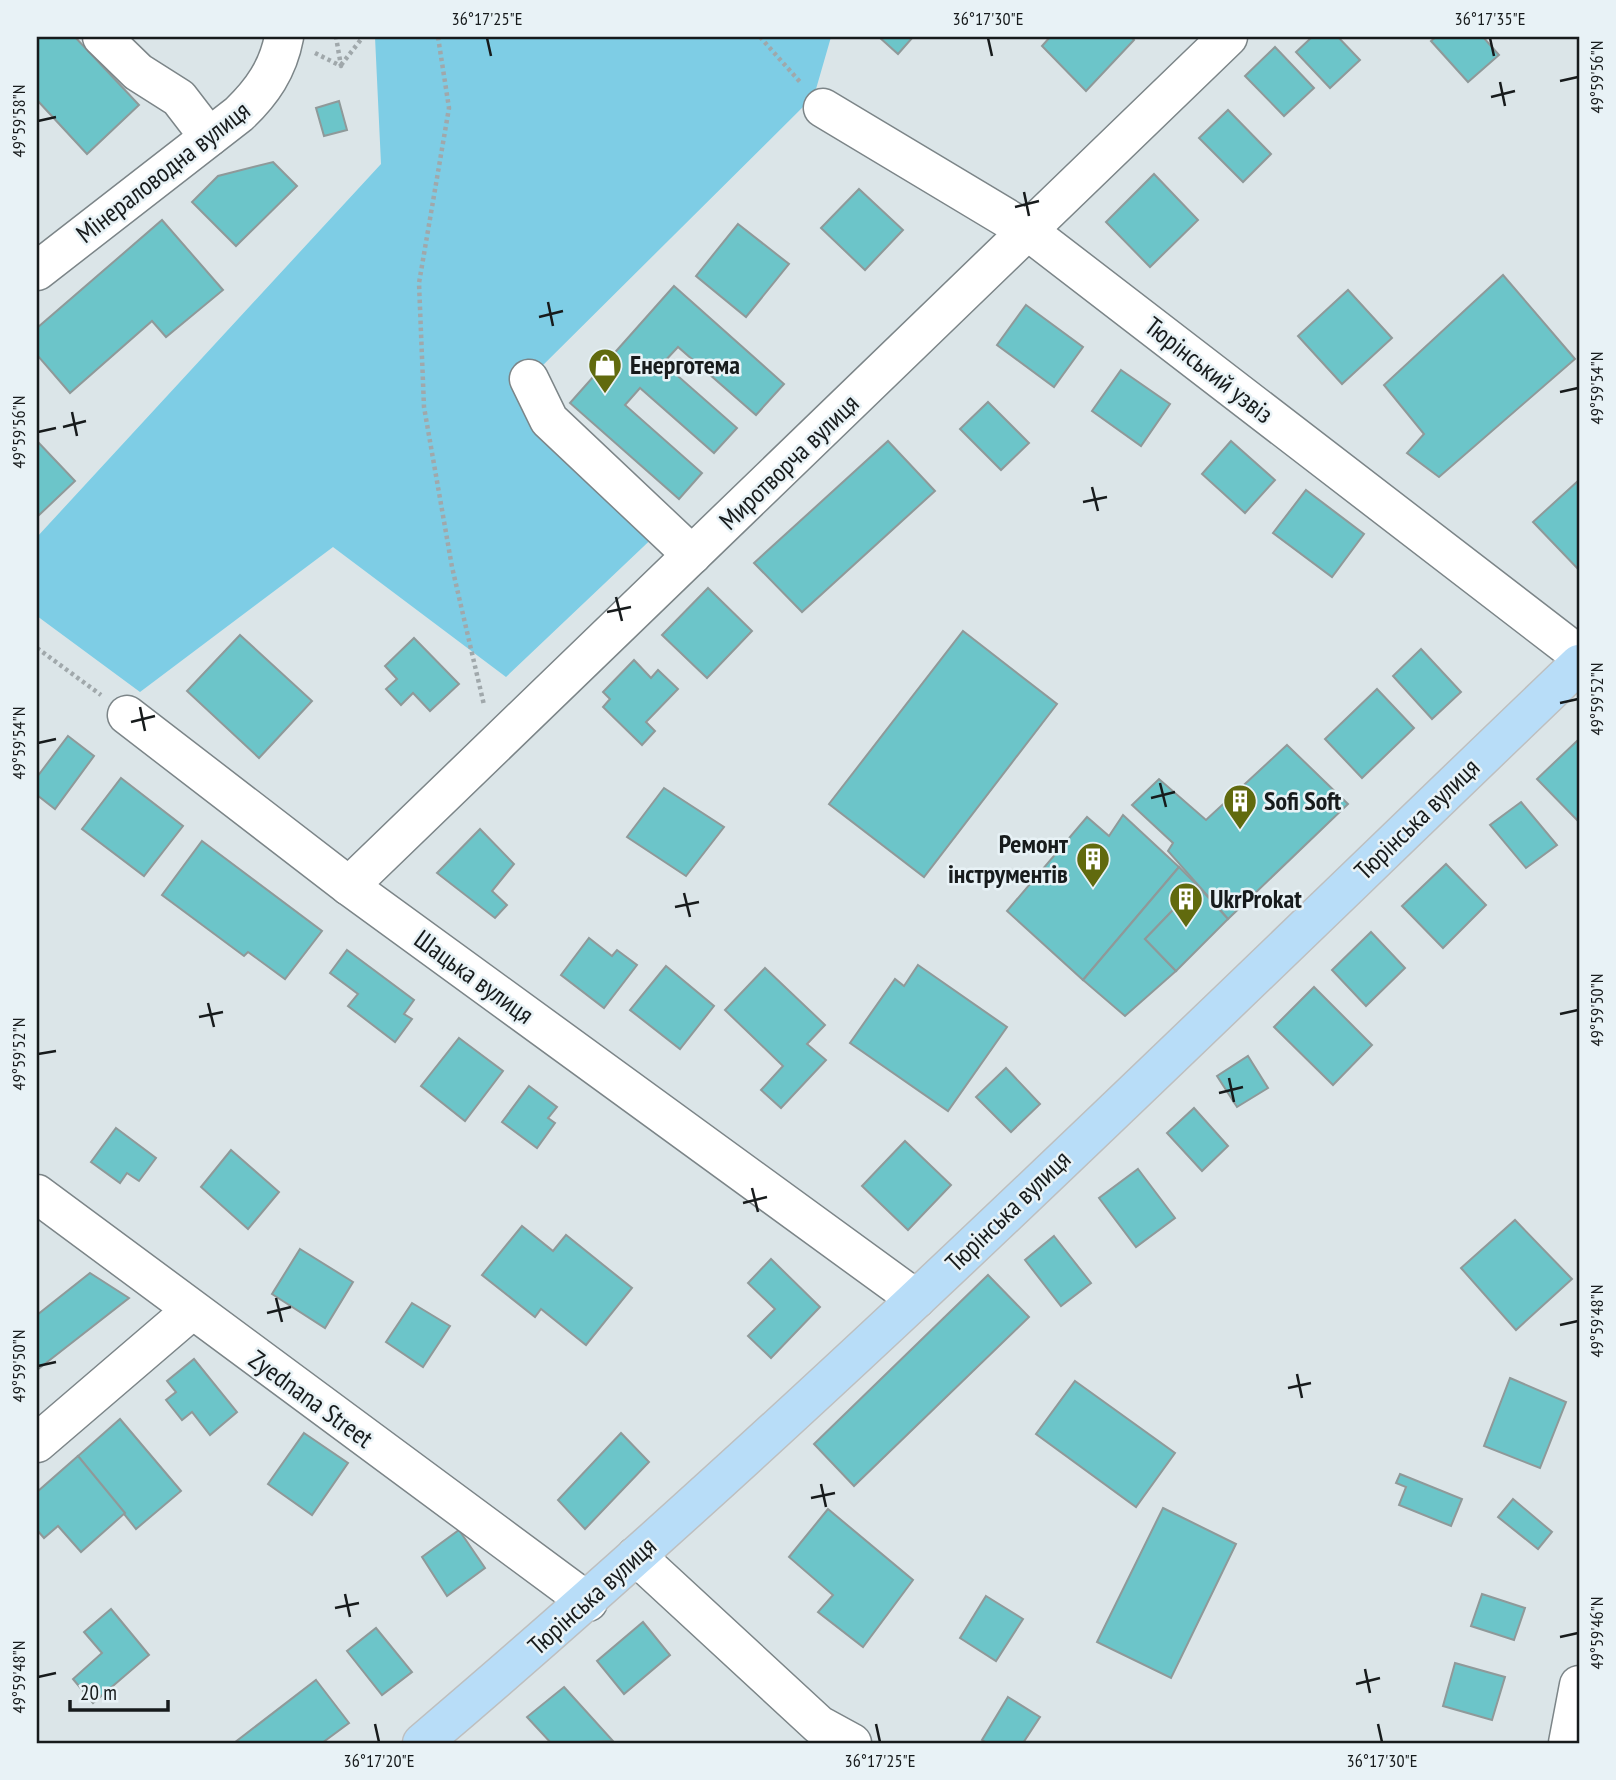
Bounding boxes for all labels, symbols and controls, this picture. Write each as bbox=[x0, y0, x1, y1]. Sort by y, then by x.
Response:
text: 36°17'25"E bbox=[452, 7, 522, 30]
text: 36°17'30"E bbox=[953, 7, 1023, 30]
text: 36°17'35"E bbox=[1455, 7, 1525, 30]
text: 49°59'56"N bbox=[1585, 41, 1608, 113]
text: 49°59'58"N bbox=[7, 85, 30, 157]
street label: Мінераловодна вулиця bbox=[69, 93, 256, 250]
street label: Тюрінський узвіз bbox=[1138, 309, 1280, 430]
shop icon: Енерготема bbox=[586, 346, 624, 395]
place label: Енерготема bbox=[630, 348, 740, 381]
text: 49°59'54"N bbox=[1585, 352, 1608, 424]
street label: Миротворча вулиця bbox=[712, 387, 865, 536]
text: 49°59'56"N bbox=[7, 396, 30, 468]
text: 49°59'52"N bbox=[1585, 663, 1608, 735]
text: 49°59'54"N bbox=[7, 707, 30, 779]
street label: Тюрінська вулиця bbox=[1347, 751, 1486, 886]
building icon: Sofi Soft bbox=[1221, 782, 1259, 831]
place label: Sofi Soft bbox=[1264, 784, 1342, 817]
place label: Ремонт інструментів bbox=[948, 827, 1068, 890]
building icon: Ремонт інструментів bbox=[1074, 840, 1112, 889]
building icon: UkrProkat bbox=[1167, 880, 1205, 929]
place label: UkrProkat bbox=[1210, 882, 1302, 915]
street label: Шацька вулиця bbox=[408, 922, 540, 1031]
text: 49°59'50"N bbox=[1585, 974, 1608, 1046]
text: 49°59'52"N bbox=[7, 1018, 30, 1090]
street label: Тюрінська вулиця bbox=[938, 1143, 1077, 1278]
text: 49°59'48"N bbox=[1585, 1285, 1608, 1357]
text: 49°59'50"N bbox=[7, 1330, 30, 1402]
street label: Zyednana Street bbox=[243, 1342, 380, 1455]
street label: Тюрінська вулиця bbox=[521, 1529, 663, 1662]
text: 49°59'46"N bbox=[1585, 1597, 1608, 1669]
text: 49°59'48"N bbox=[7, 1641, 30, 1713]
scale bar bbox=[70, 1668, 168, 1712]
text: 20 m bbox=[80, 1679, 117, 1706]
text: 36°17'20"E bbox=[344, 1749, 414, 1772]
text: 36°17'25"E bbox=[845, 1749, 915, 1772]
text: 36°17'30"E bbox=[1347, 1749, 1417, 1772]

